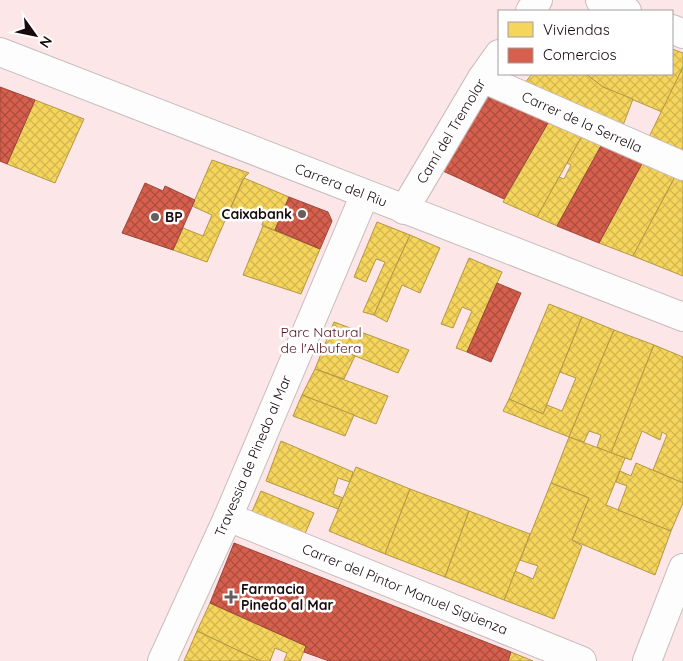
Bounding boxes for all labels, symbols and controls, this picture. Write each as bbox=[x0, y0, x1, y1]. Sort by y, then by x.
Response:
north arrow bbox=[10, 10, 60, 60]
legend bbox=[498, 10, 673, 75]
text: Viviendas bbox=[543, 20, 610, 39]
text: N bbox=[36, 33, 56, 51]
text: Comercios bbox=[543, 45, 617, 64]
street label: Camí del Tremolar bbox=[412, 75, 490, 187]
street label: Carrer de la Serrella bbox=[519, 87, 645, 157]
street label: Carrera del Riu bbox=[292, 159, 390, 211]
place label: Caixabank bbox=[222, 205, 292, 223]
place label: BP bbox=[165, 208, 183, 226]
marker: Caixabank bbox=[296, 208, 308, 220]
marker: BP bbox=[149, 211, 161, 223]
park label: Parc Natural de l'Albufera bbox=[280, 323, 362, 357]
street label: Travessia de Pinedo al Mar bbox=[211, 372, 296, 540]
street label: Carrer del Pintor Manuel Sigüenza bbox=[300, 539, 510, 639]
place label: Farmacia Pinedo al Mar bbox=[241, 580, 334, 614]
marker: Farmacia Pinedo al Mar bbox=[225, 591, 237, 603]

